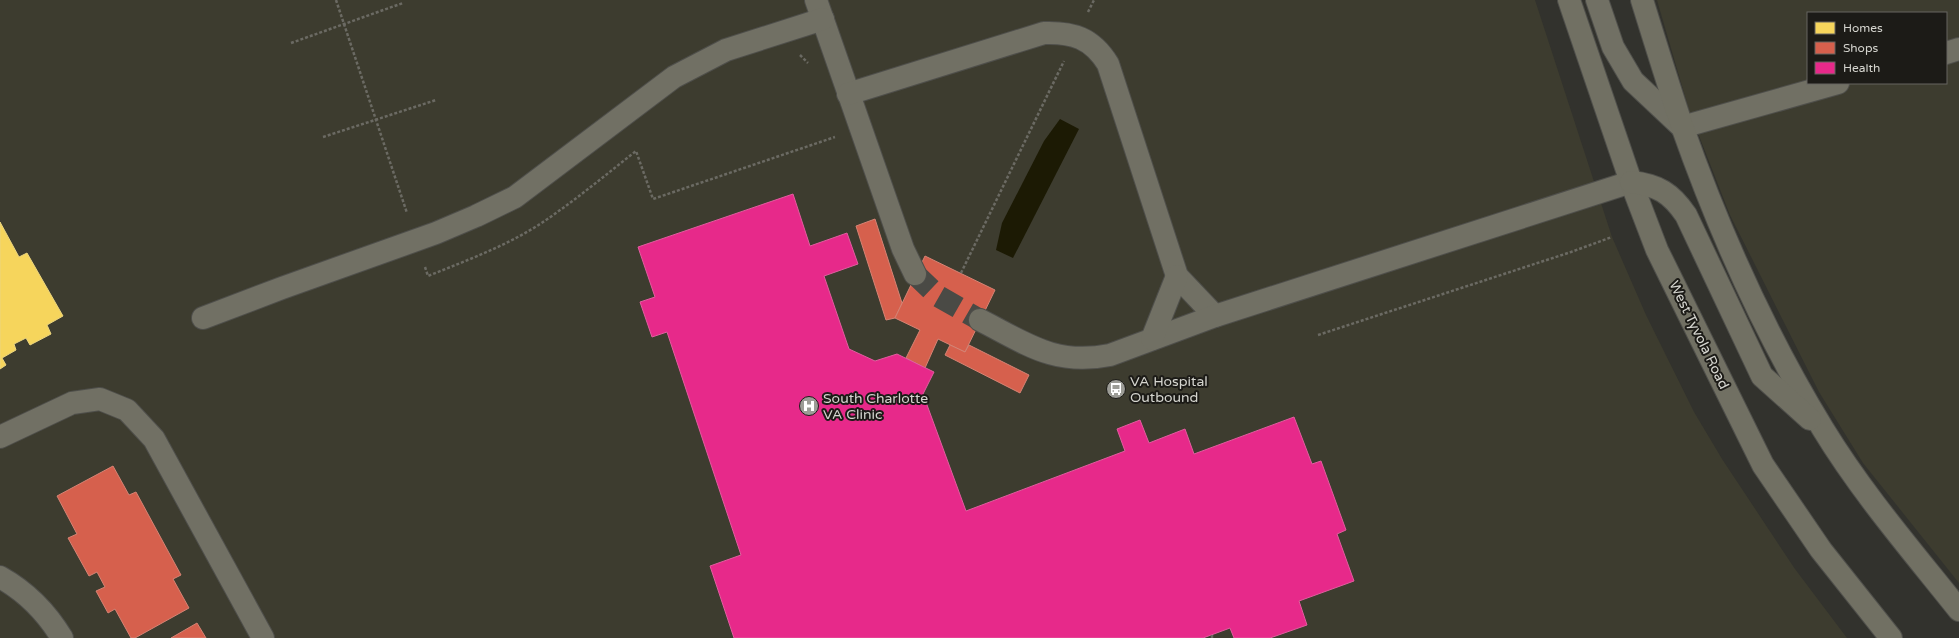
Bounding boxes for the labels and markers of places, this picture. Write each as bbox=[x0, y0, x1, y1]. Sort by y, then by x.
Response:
place label: VA Hospital Outbound bbox=[1130, 373, 1208, 406]
bus stop icon: VA Hospital Outbound bbox=[1105, 378, 1127, 400]
place label: South Charlotte VA Clinic bbox=[823, 390, 928, 423]
hospital icon: South Charlotte VA Clinic bbox=[798, 395, 820, 417]

